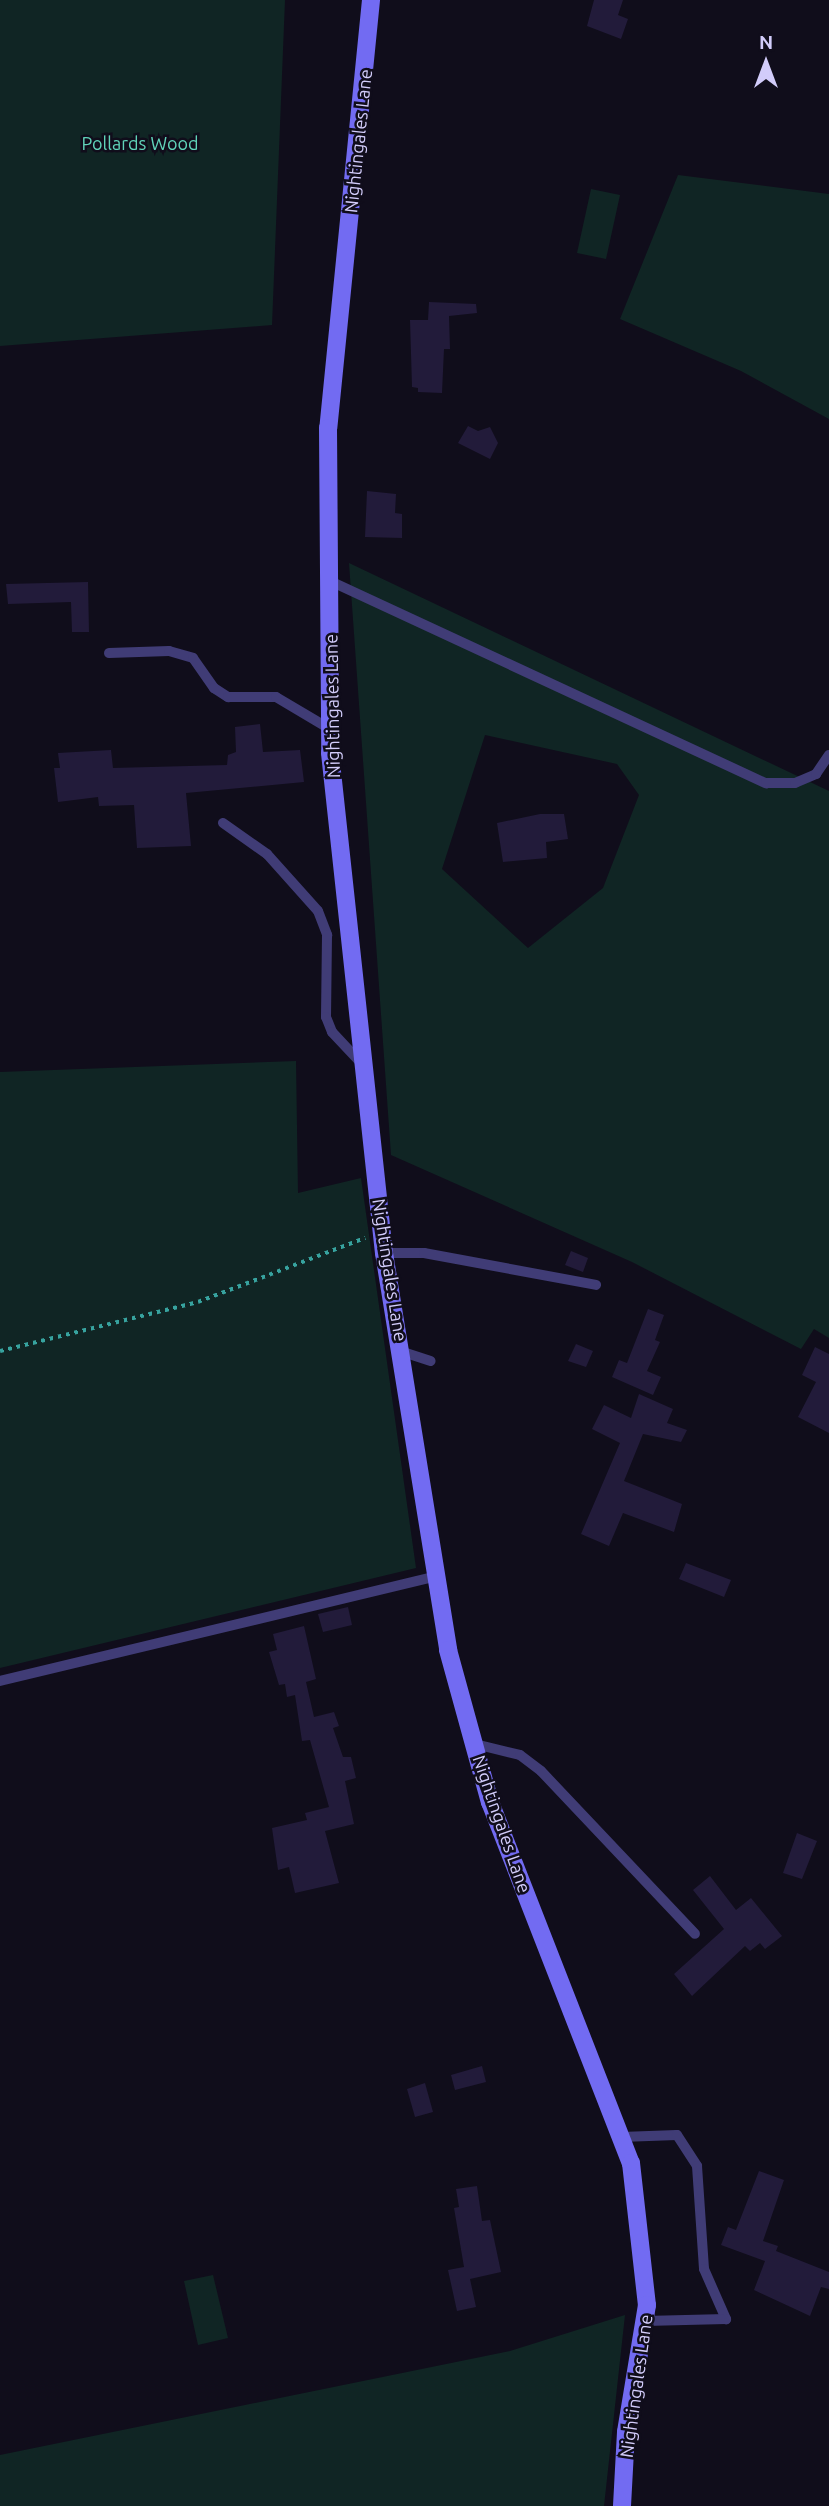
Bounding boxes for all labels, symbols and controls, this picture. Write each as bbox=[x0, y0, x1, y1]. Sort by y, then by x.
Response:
north arrow bbox=[731, 28, 801, 98]
text: N bbox=[759, 31, 773, 53]
street label: Nightingales Lane bbox=[340, 68, 376, 214]
park label: Pollards Wood bbox=[81, 132, 199, 154]
street label: Nightingales Lane bbox=[320, 634, 344, 778]
street label: Nightingales Lane bbox=[368, 1197, 412, 1343]
street label: Nightingales Lane bbox=[468, 1752, 536, 1896]
street label: Nightingales Lane bbox=[615, 2313, 657, 2459]

